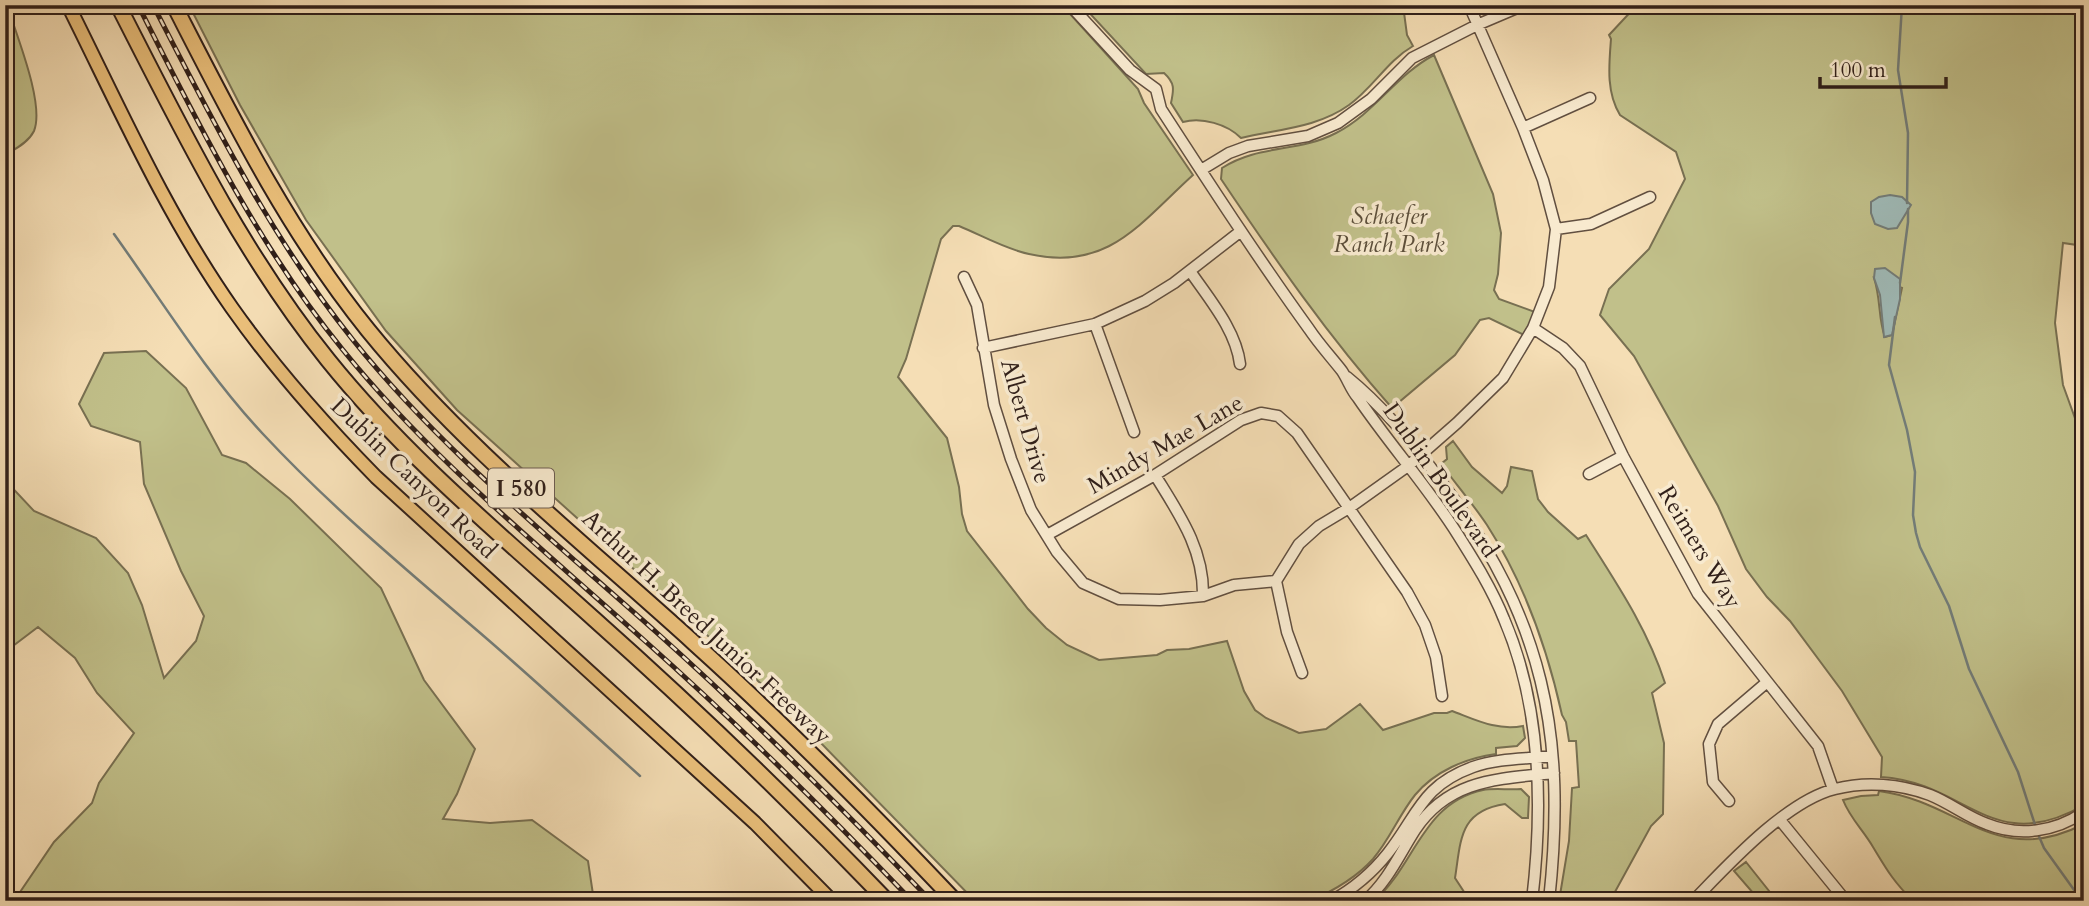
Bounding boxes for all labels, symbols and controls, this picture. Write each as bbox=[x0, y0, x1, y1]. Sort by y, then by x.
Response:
scale bar bbox=[1820, 46, 1946, 90]
text: 100 m bbox=[1830, 56, 1886, 85]
park label: Schaefer Ranch Park bbox=[1333, 200, 1445, 261]
street label: Albert Drive bbox=[992, 355, 1059, 487]
street label: Mindy Mae Lane bbox=[1081, 386, 1249, 502]
street label: Dublin Canyon Road bbox=[323, 390, 504, 567]
street label: Dublin Boulevard bbox=[1375, 396, 1506, 564]
road number: I 580 bbox=[488, 468, 554, 508]
street label: Reimers Way bbox=[1650, 480, 1749, 615]
street label: Arthur H. Breed Junior Freeway bbox=[575, 503, 839, 752]

